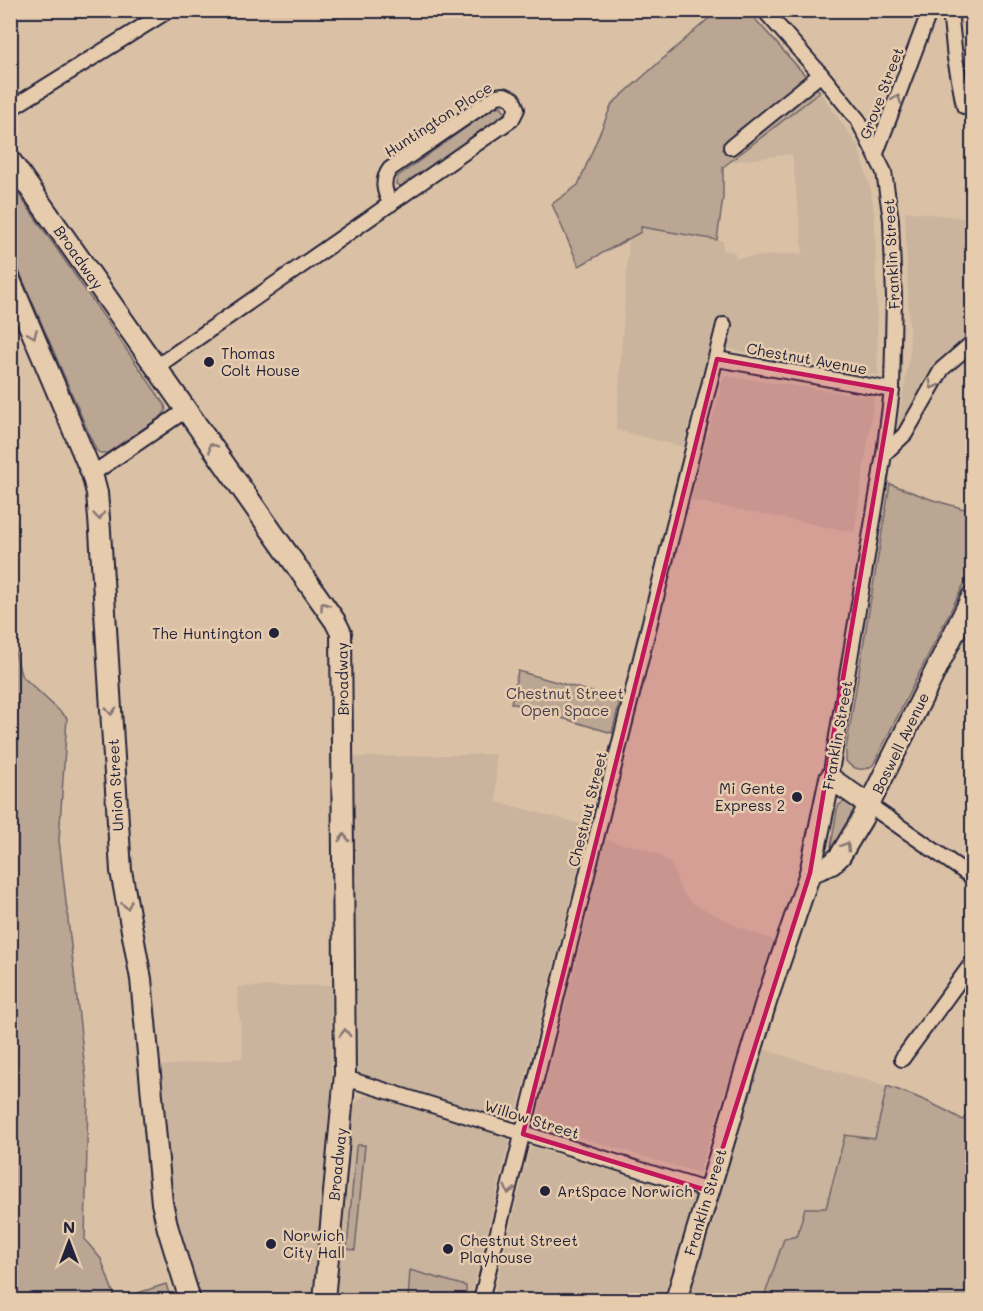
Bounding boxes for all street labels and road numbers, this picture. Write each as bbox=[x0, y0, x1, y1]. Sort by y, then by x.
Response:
street label: Grove Street bbox=[854, 44, 908, 142]
street label: Huntington Place bbox=[380, 77, 496, 161]
street label: Franklin Street bbox=[878, 198, 904, 310]
street label: Broadway bbox=[50, 221, 108, 293]
street label: Chestnut Avenue bbox=[745, 338, 869, 378]
street label: Broadway bbox=[331, 642, 353, 716]
street label: Franklin Street bbox=[818, 679, 856, 791]
street label: Boswell Avenue bbox=[867, 689, 933, 797]
street label: Union Street bbox=[103, 738, 127, 832]
street label: Chestnut Street bbox=[563, 749, 611, 869]
street label: Willow Street bbox=[482, 1095, 582, 1143]
street label: Broadway bbox=[323, 1126, 351, 1202]
street label: Franklin Street bbox=[679, 1146, 731, 1258]

